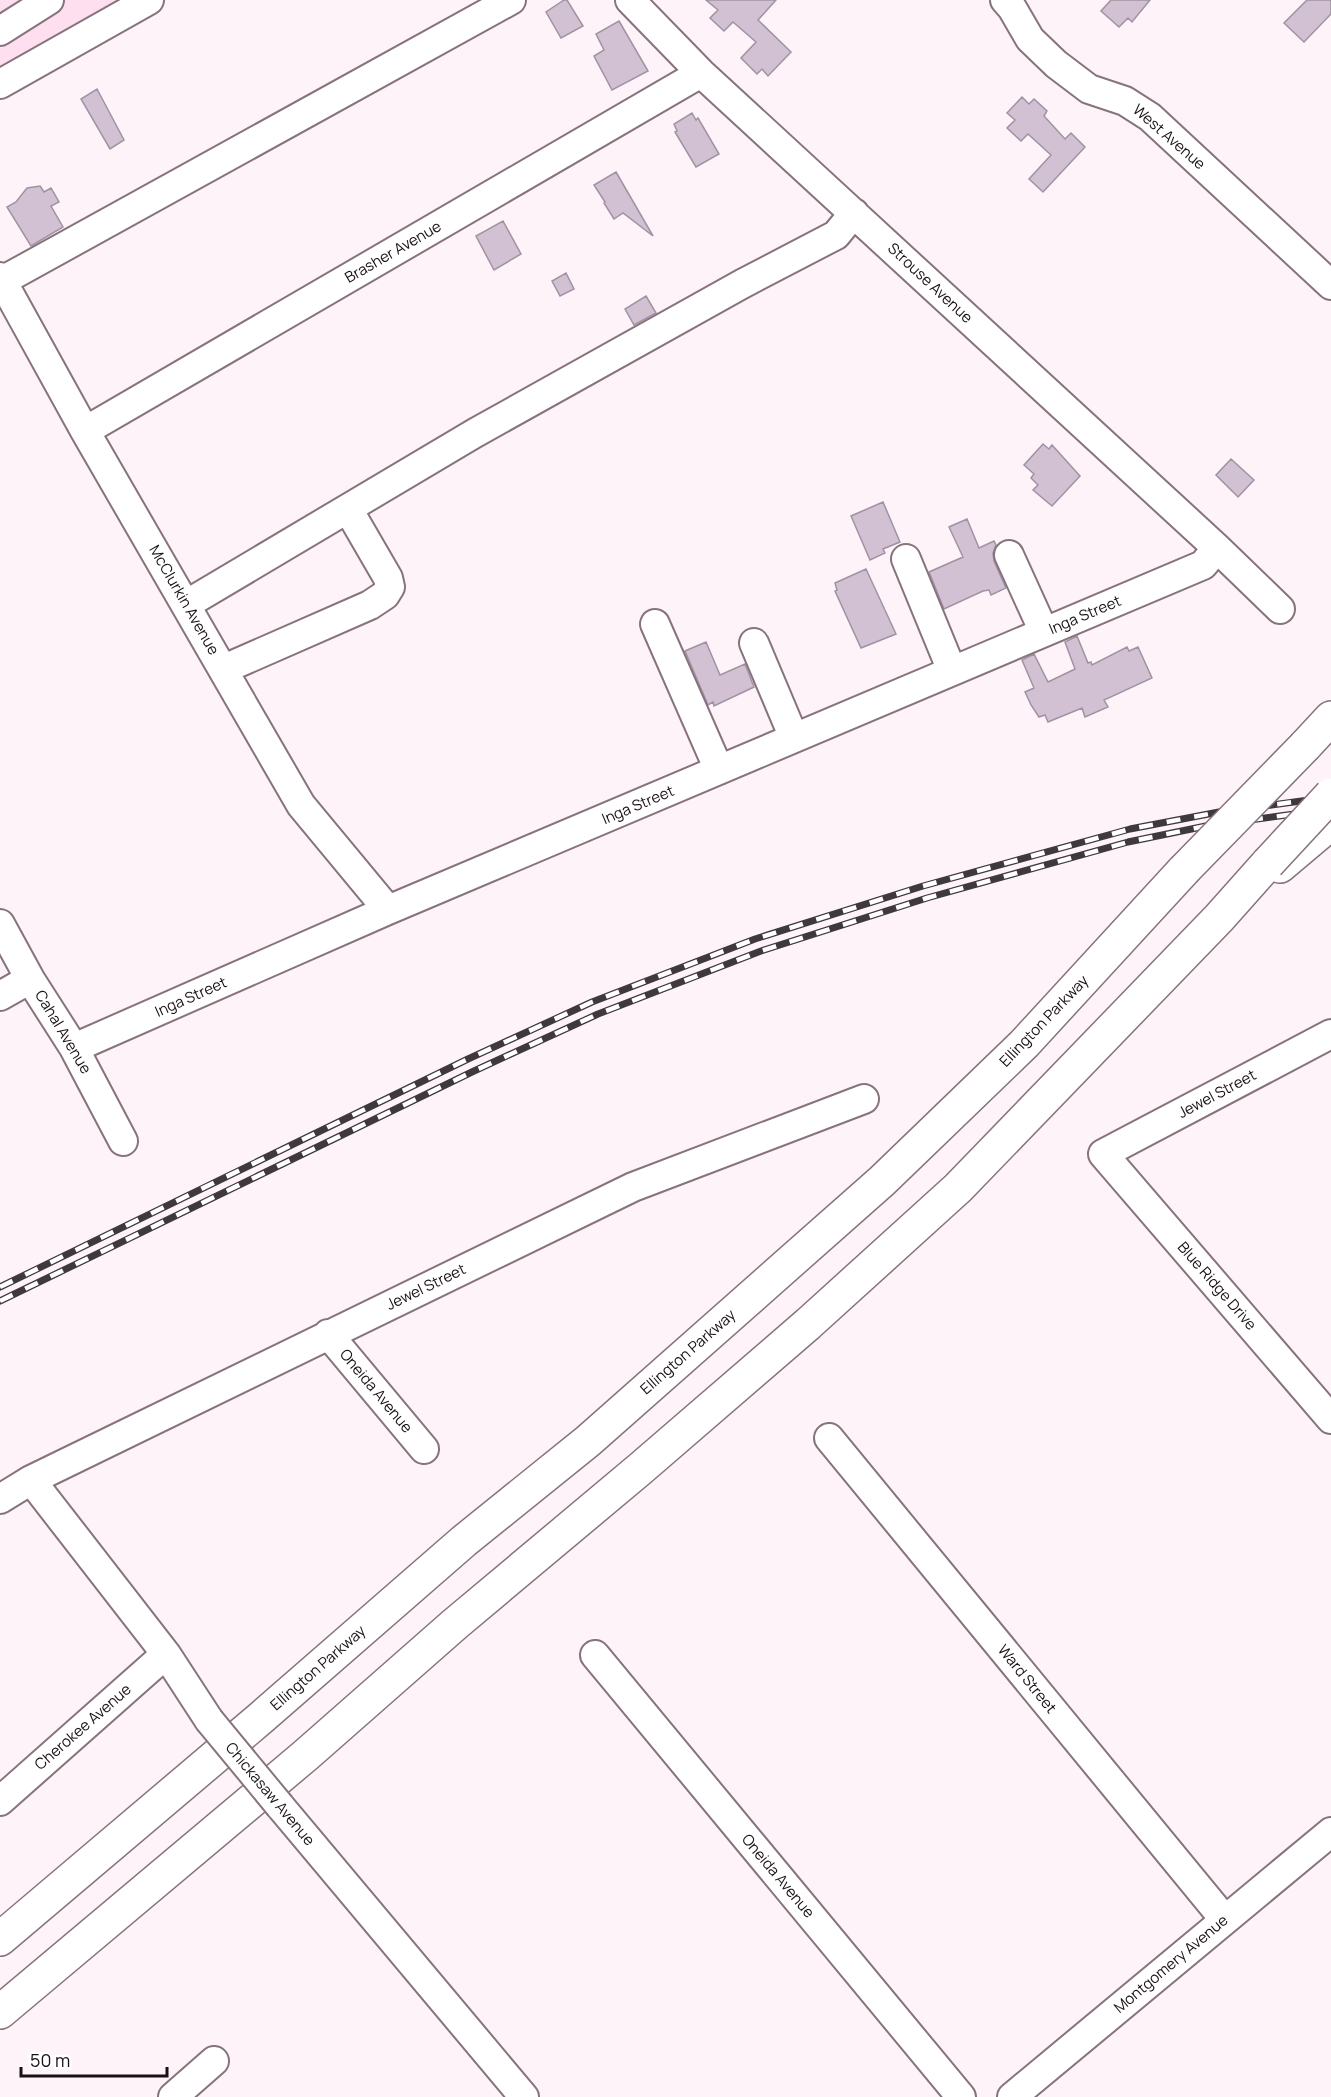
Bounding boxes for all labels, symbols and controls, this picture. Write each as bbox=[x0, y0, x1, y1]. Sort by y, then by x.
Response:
street label: West Avenue bbox=[1128, 99, 1210, 174]
street label: Brasher Avenue bbox=[341, 215, 445, 288]
street label: Strouse Avenue bbox=[883, 238, 978, 328]
street label: McClurkin Avenue bbox=[144, 541, 225, 659]
street label: Inga Street bbox=[1045, 590, 1124, 639]
street label: Inga Street bbox=[598, 780, 677, 829]
street label: Ellington Parkway bbox=[994, 970, 1093, 1071]
street label: Inga Street bbox=[151, 971, 230, 1022]
street label: Cahal Avenue bbox=[30, 986, 97, 1078]
street label: Jewel Street bbox=[1174, 1064, 1260, 1123]
street label: Blue Ridge Drive bbox=[1173, 1237, 1262, 1335]
street label: Jewel Street bbox=[383, 1258, 469, 1315]
street label: Ellington Parkway bbox=[635, 1304, 740, 1399]
street label: Oneida Avenue bbox=[335, 1344, 418, 1437]
street label: Ellington Parkway bbox=[265, 1620, 370, 1715]
street label: Ward Street bbox=[993, 1640, 1062, 1718]
street label: Cherokee Avenue bbox=[30, 1679, 136, 1774]
street label: Chickasaw Avenue bbox=[221, 1738, 320, 1850]
street label: Oneida Avenue bbox=[737, 1829, 820, 1922]
street label: Montgomery Avenue bbox=[1109, 1909, 1232, 2018]
scale bar bbox=[21, 2040, 166, 2078]
text: 50 m bbox=[30, 2048, 70, 2072]

